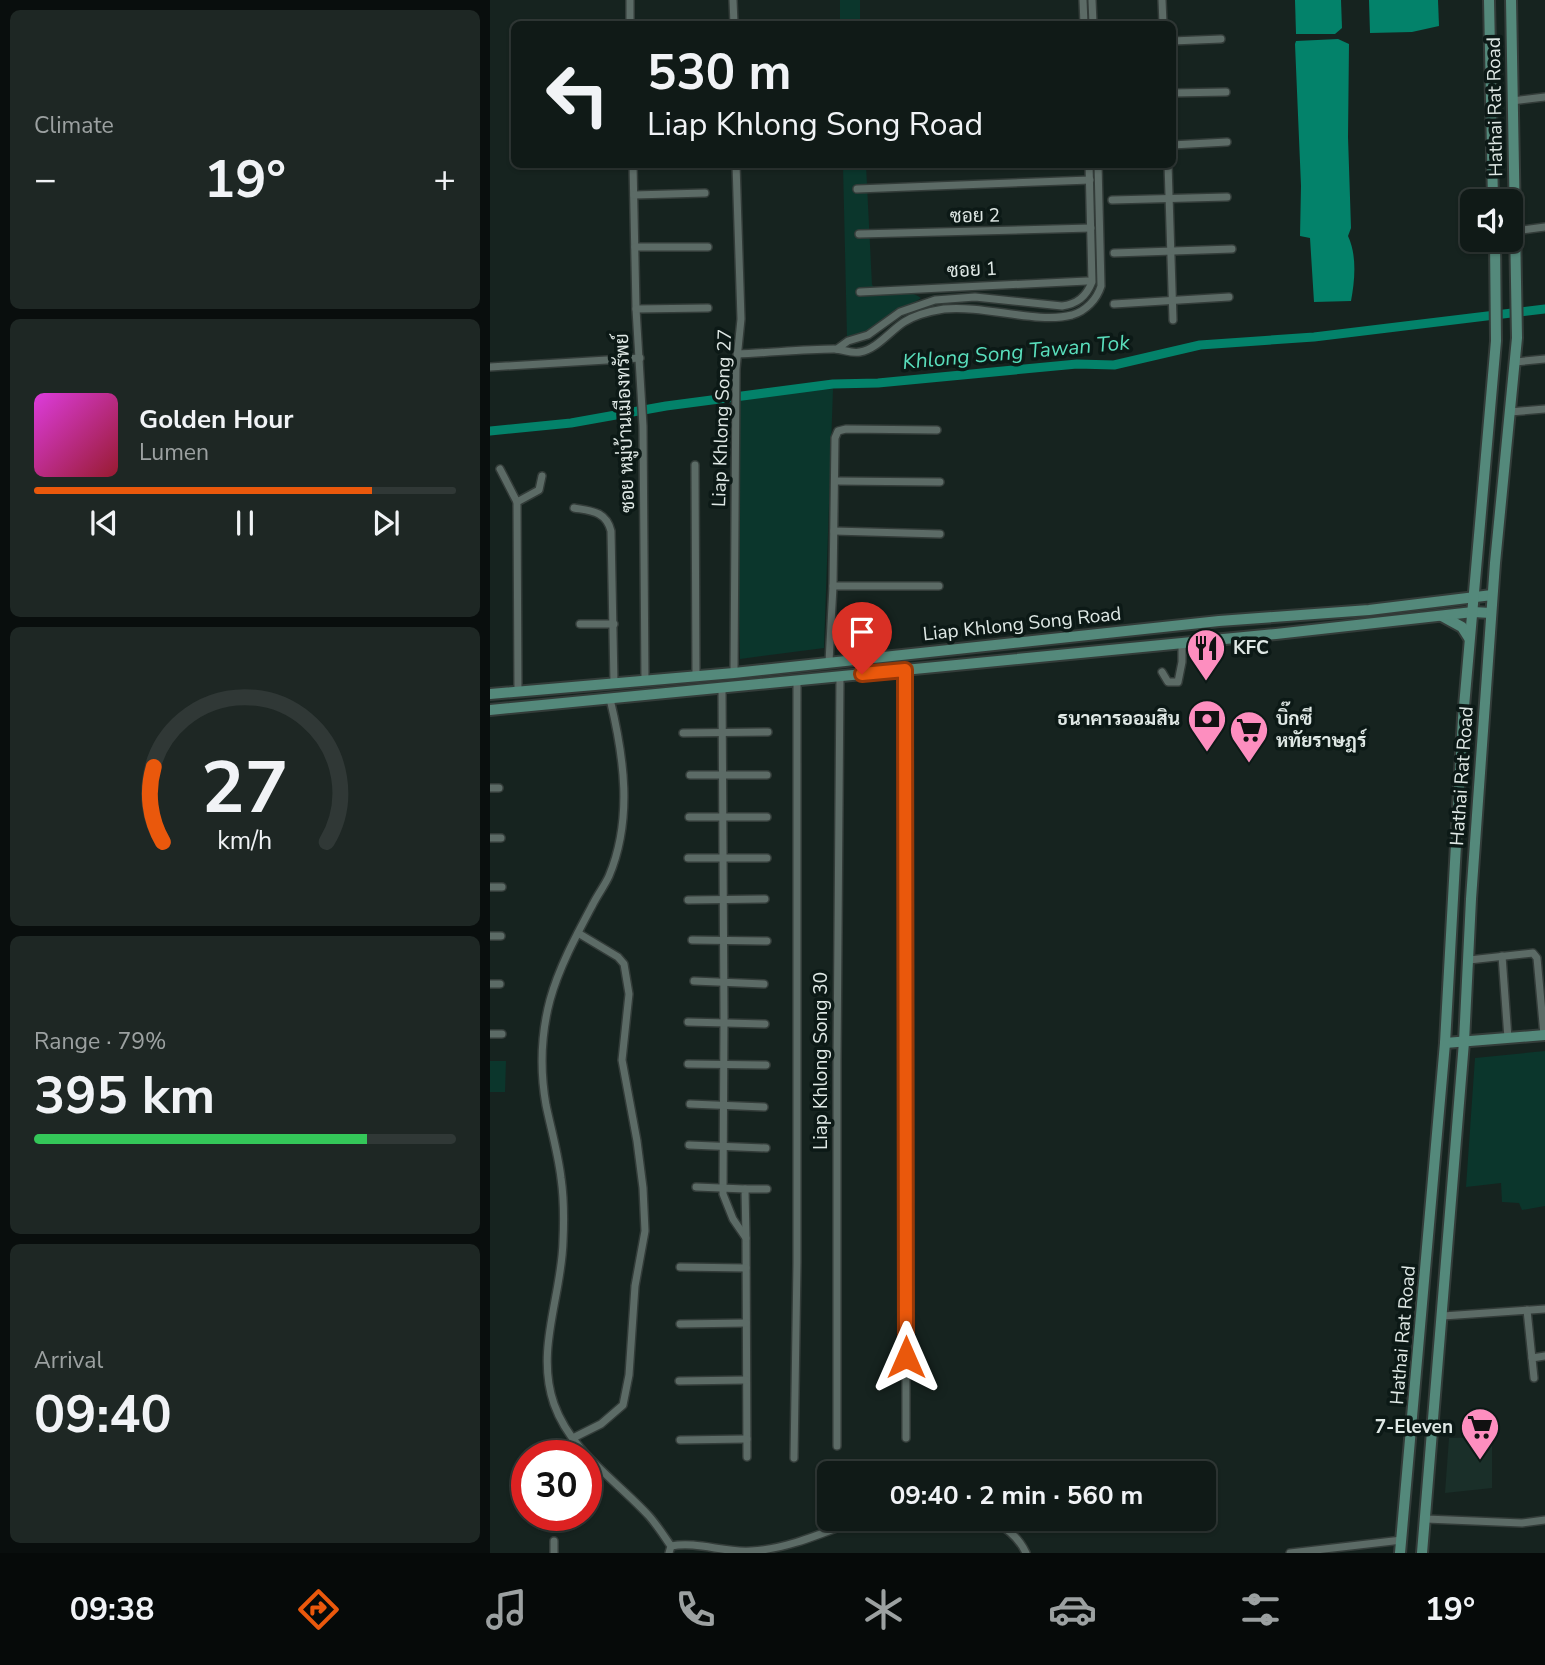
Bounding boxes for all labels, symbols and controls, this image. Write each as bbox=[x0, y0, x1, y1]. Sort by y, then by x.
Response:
street label: Hathai Rat Road bbox=[1481, 37, 1509, 177]
text: 530 m bbox=[647, 39, 791, 106]
icon: left bbox=[532, 49, 623, 140]
text: Liap Khlong Song Road bbox=[647, 103, 983, 146]
text: Climate bbox=[34, 110, 114, 141]
text: 19° bbox=[204, 144, 286, 215]
text: − bbox=[34, 154, 57, 205]
text: + bbox=[433, 154, 456, 205]
map controls bbox=[1460, 189, 1523, 252]
button: sound bbox=[1460, 189, 1523, 252]
street label: ซอย 2 bbox=[950, 203, 1000, 229]
street label: ซอย 1 bbox=[946, 256, 998, 284]
water label: Khlong Song Tawan Tok bbox=[901, 328, 1131, 376]
street label: Liap Khlong Song 27 bbox=[706, 329, 738, 507]
street label: ซอย หมู่บ้านเมืองทรัพย์ bbox=[609, 333, 641, 513]
text: Golden Hour bbox=[139, 402, 294, 437]
text: Lumen bbox=[139, 437, 209, 468]
icon: previous bbox=[85, 504, 123, 542]
icon: pause bbox=[226, 504, 264, 542]
icon: next bbox=[367, 504, 405, 542]
street label: Liap Khlong Song Road bbox=[921, 601, 1123, 647]
pin bbox=[832, 602, 892, 674]
icon: arrive bbox=[843, 613, 881, 651]
restaurant icon: KFC bbox=[1185, 627, 1227, 682]
place label: KFC bbox=[1233, 635, 1269, 661]
bank icon: ธนาคารออมสิน bbox=[1186, 698, 1228, 753]
place label: บิ๊กซี หทัยราษฎร์ bbox=[1276, 701, 1368, 754]
street label: Hathai Rat Road bbox=[1444, 705, 1480, 847]
place label: ธนาคารออมสิน bbox=[1057, 706, 1180, 732]
supermarket icon: บิ๊กซี หทัยราษฎร์ bbox=[1228, 709, 1270, 764]
text: 27 bbox=[201, 739, 289, 839]
text: km/h bbox=[217, 824, 273, 858]
street label: Liap Khlong Song 30 bbox=[808, 972, 834, 1150]
text: Range · 79% bbox=[34, 1026, 166, 1057]
text: 395 km bbox=[34, 1060, 215, 1131]
street label: Hathai Rat Road bbox=[1384, 1264, 1422, 1406]
position arrow bbox=[869, 1320, 943, 1394]
text: Arrival bbox=[34, 1345, 103, 1376]
text: 09:40 bbox=[34, 1379, 172, 1450]
supermarket icon: 7-Eleven bbox=[1459, 1406, 1501, 1461]
place label: 7-Eleven bbox=[1375, 1414, 1453, 1440]
speed limit sign: 30 bbox=[511, 1440, 602, 1531]
text: 09:40 · 2 min · 560 m bbox=[890, 1478, 1143, 1513]
icon: directions bbox=[294, 1585, 343, 1634]
icon: music bbox=[482, 1585, 531, 1634]
icon: phone bbox=[671, 1585, 720, 1634]
icon: climate bbox=[859, 1585, 908, 1634]
icon: car bbox=[1048, 1585, 1097, 1634]
icon: filters bbox=[1236, 1585, 1285, 1634]
text: 09:38 bbox=[70, 1588, 154, 1631]
text: 19° bbox=[1425, 1588, 1475, 1631]

